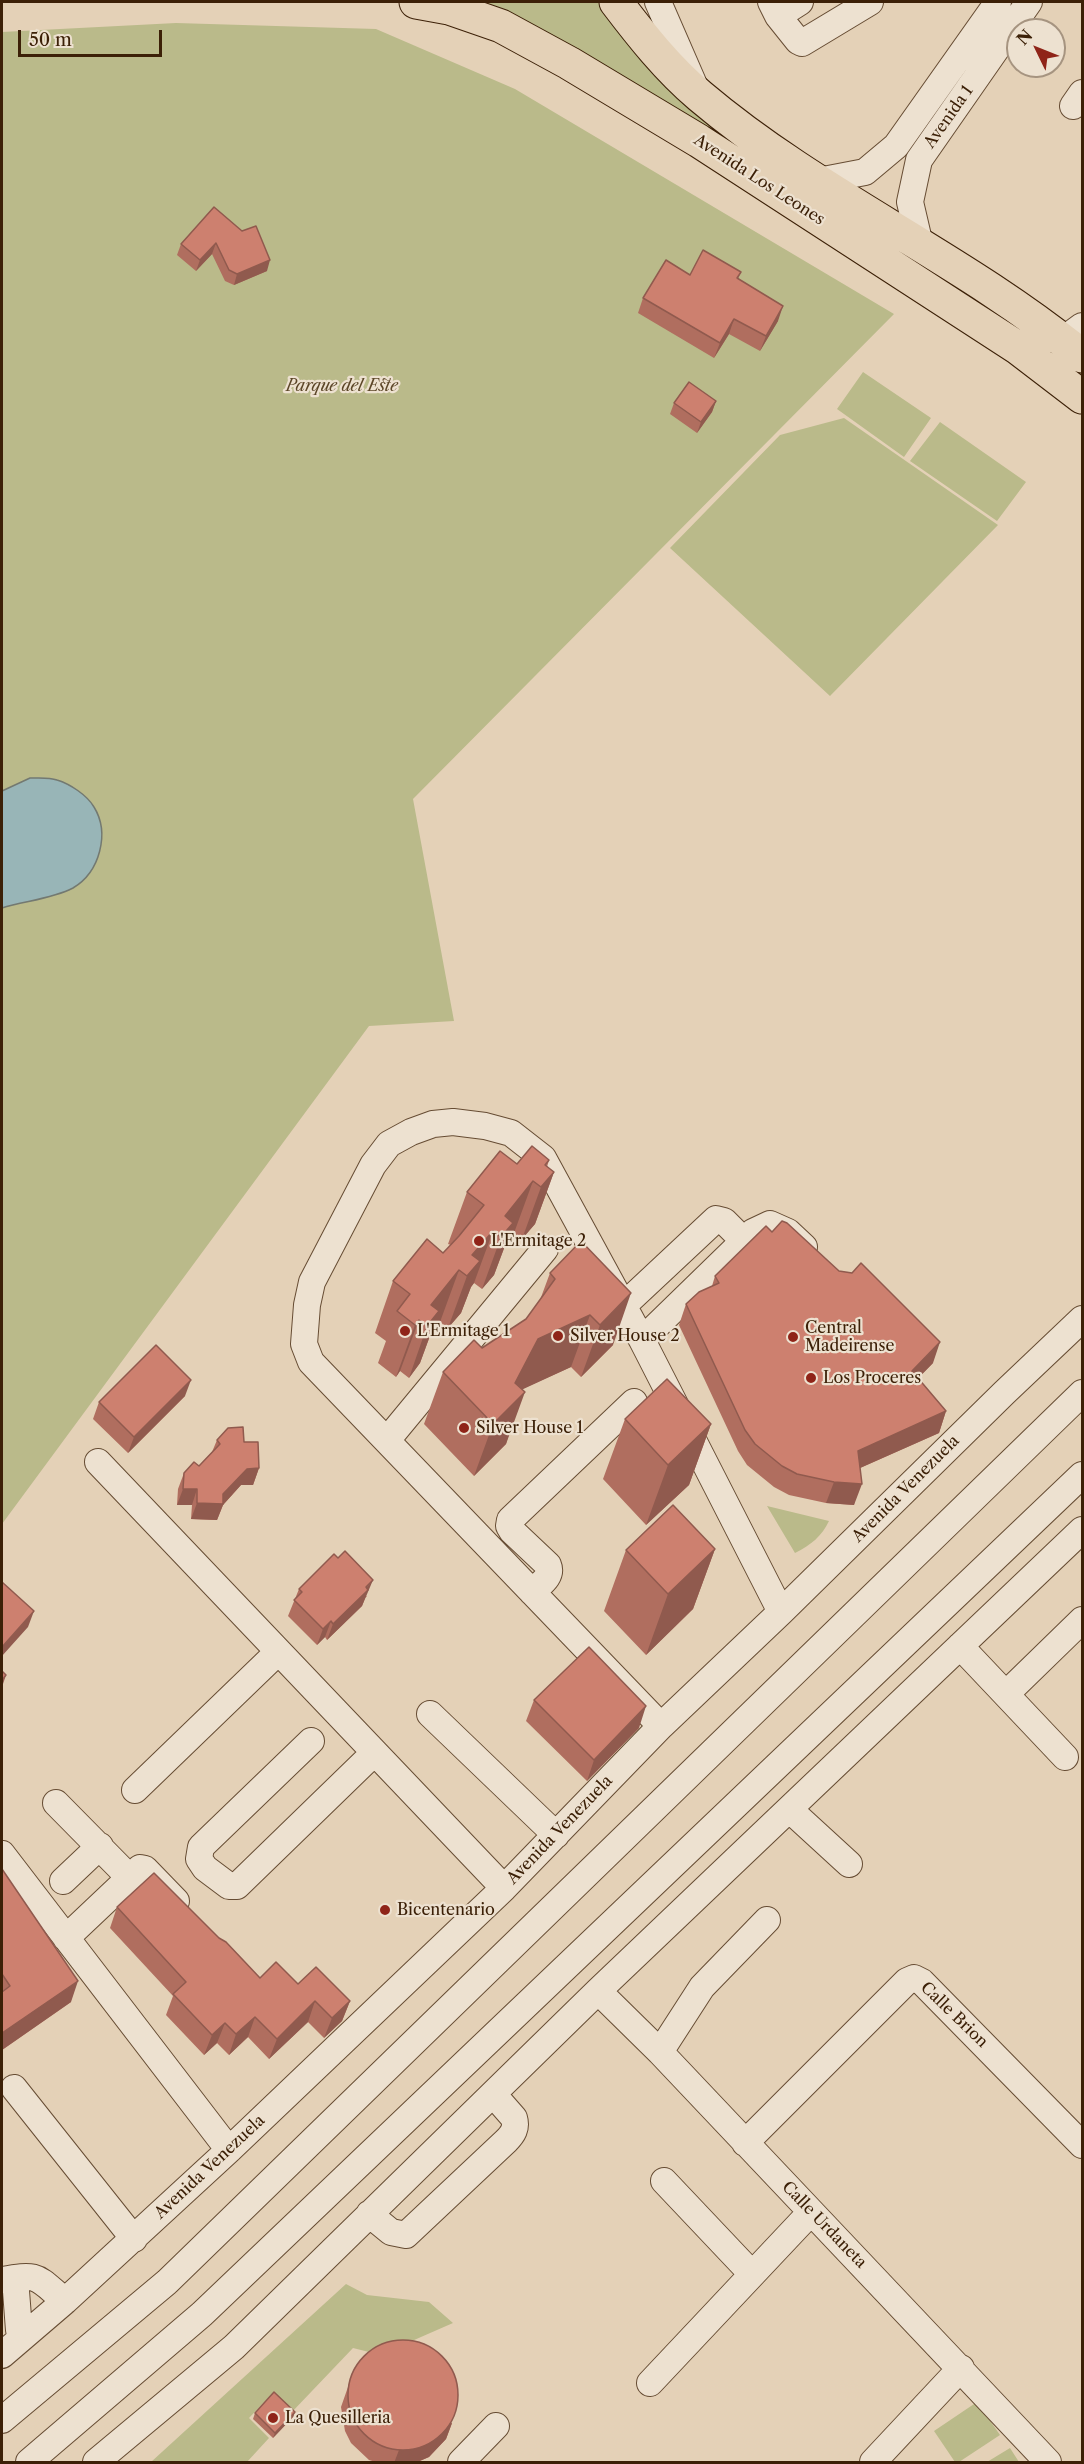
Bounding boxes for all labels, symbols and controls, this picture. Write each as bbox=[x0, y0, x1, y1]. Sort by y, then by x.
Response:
scale bar bbox=[21, 18, 165, 56]
north arrow bbox=[1006, 18, 1066, 78]
text: N bbox=[1012, 25, 1036, 49]
text: 50 m bbox=[29, 29, 72, 51]
street label: Avenida 1 bbox=[920, 82, 978, 152]
street label: Avenida Los Leones bbox=[690, 131, 828, 229]
park label: Parque del Este bbox=[286, 376, 398, 396]
place label: L'Ermitage 2 bbox=[491, 1231, 586, 1251]
marker: L'Ermitage 2 bbox=[472, 1234, 486, 1248]
place label: Central Madeirense bbox=[805, 1318, 894, 1356]
place label: L'Ermitage 1 bbox=[417, 1321, 510, 1341]
marker: L'Ermitage 1 bbox=[398, 1324, 412, 1338]
place label: Silver House 2 bbox=[570, 1326, 680, 1346]
marker: Silver House 2 bbox=[551, 1329, 565, 1343]
marker: Central Madeirense bbox=[786, 1330, 800, 1344]
place label: Los Proceres bbox=[823, 1368, 921, 1388]
marker: Los Proceres bbox=[804, 1371, 818, 1385]
place label: Silver House 1 bbox=[476, 1418, 583, 1438]
marker: Silver House 1 bbox=[457, 1421, 471, 1435]
street label: Avenida Venezuela bbox=[848, 1431, 964, 1547]
street label: Avenida Venezuela bbox=[503, 1772, 617, 1888]
place label: Bicentenario bbox=[397, 1900, 495, 1920]
marker: Bicentenario bbox=[378, 1903, 392, 1917]
street label: Calle Brion bbox=[916, 1978, 992, 2052]
street label: Avenida Venezuela bbox=[151, 2111, 269, 2223]
street label: Calle Urdaneta bbox=[778, 2178, 870, 2272]
place label: La Quesilleria bbox=[285, 2408, 391, 2428]
marker: La Quesilleria bbox=[266, 2411, 280, 2425]

